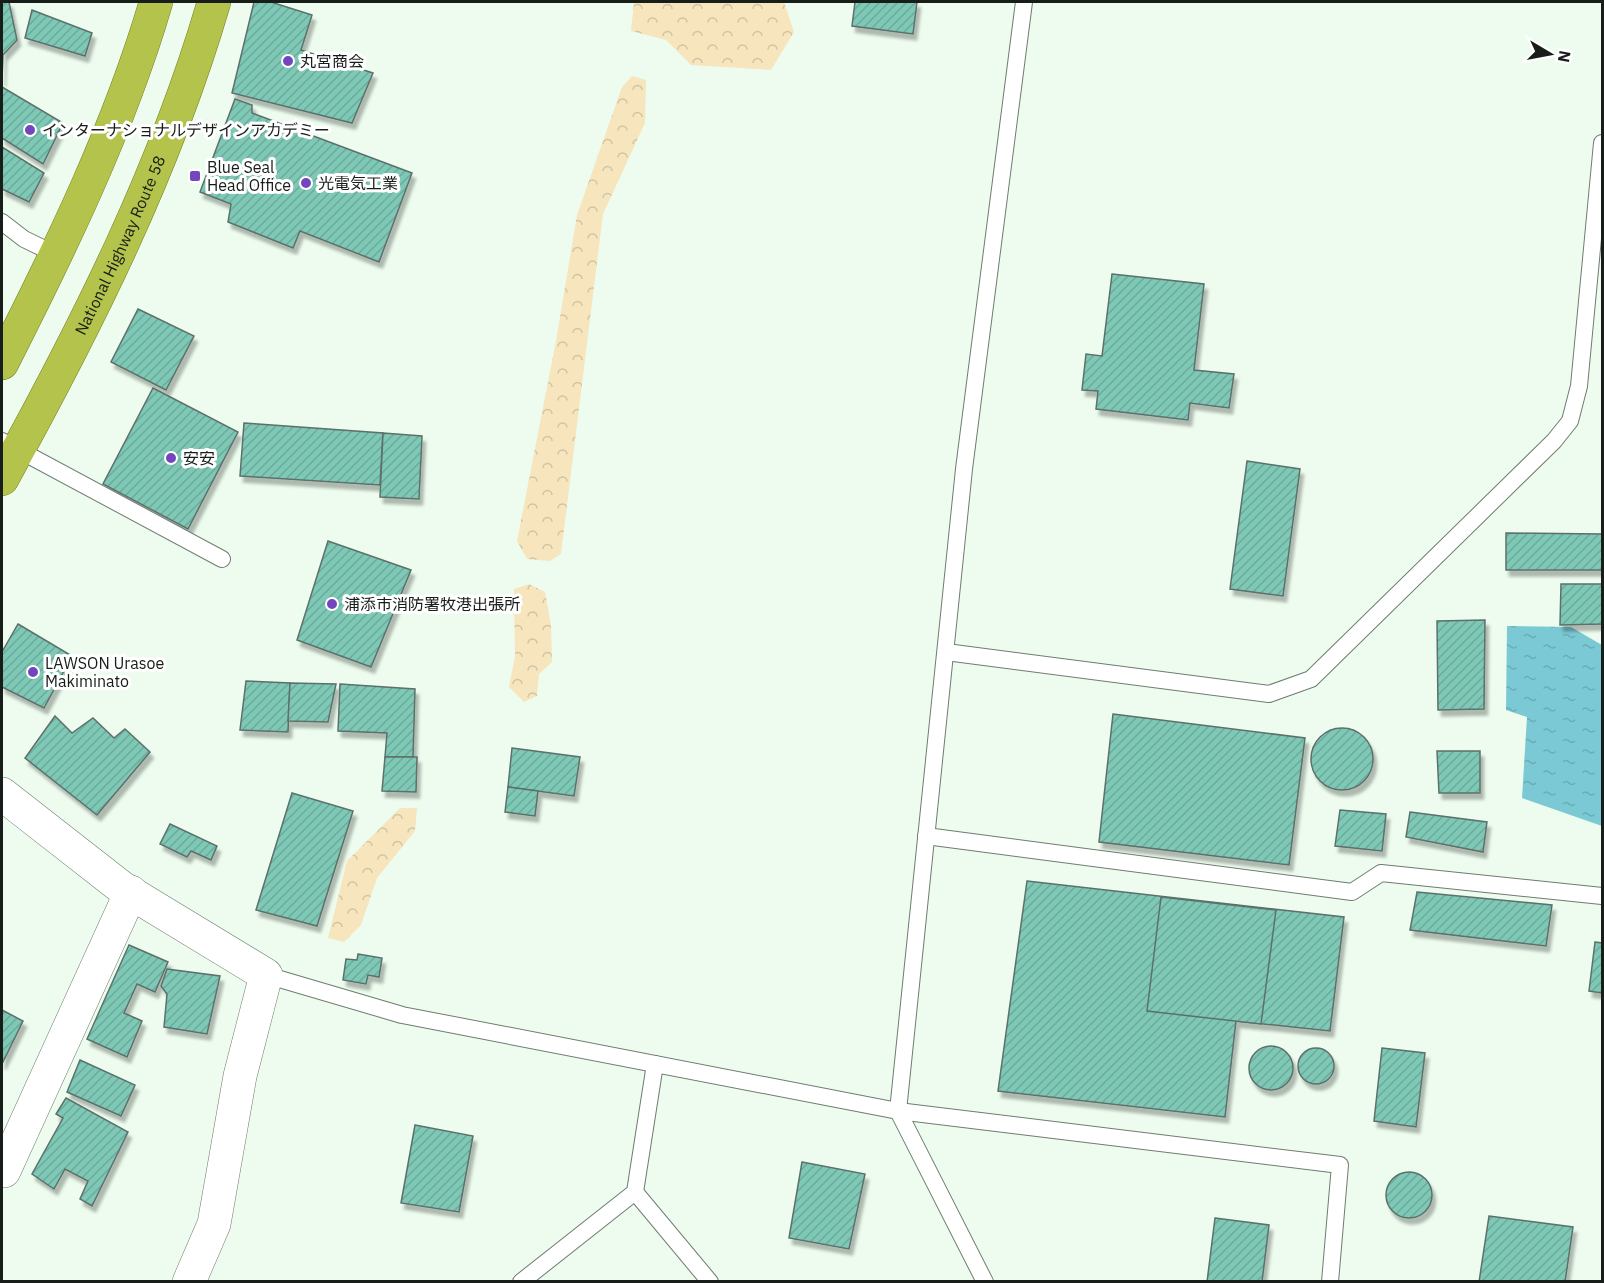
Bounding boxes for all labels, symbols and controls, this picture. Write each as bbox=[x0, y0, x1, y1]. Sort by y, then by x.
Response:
north arrow bbox=[1520, 24, 1580, 84]
text: N bbox=[1554, 49, 1576, 64]
place label: 丸宮商会 bbox=[300, 51, 364, 71]
marker: 丸宮商会 bbox=[281, 54, 295, 68]
place label: インターナショナルデザインアカデミー bbox=[42, 120, 330, 140]
marker: インターナショナルデザインアカデミー bbox=[23, 123, 37, 137]
street label: National Highway Route 58 bbox=[70, 153, 169, 338]
place label: Blue Seal Head Office bbox=[207, 157, 291, 195]
marker: Blue Seal Head Office bbox=[188, 169, 202, 183]
place label: 光電気工業 bbox=[318, 173, 398, 193]
marker: 光電気工業 bbox=[299, 176, 313, 190]
place label: 安安 bbox=[183, 448, 215, 468]
marker: 安安 bbox=[164, 451, 178, 465]
place label: 浦添市消防署牧港出張所 bbox=[344, 594, 520, 614]
marker: 浦添市消防署牧港出張所 bbox=[325, 597, 339, 611]
place label: LAWSON Urasoe Makiminato bbox=[45, 653, 164, 691]
marker: LAWSON Urasoe Makiminato bbox=[26, 665, 40, 679]

